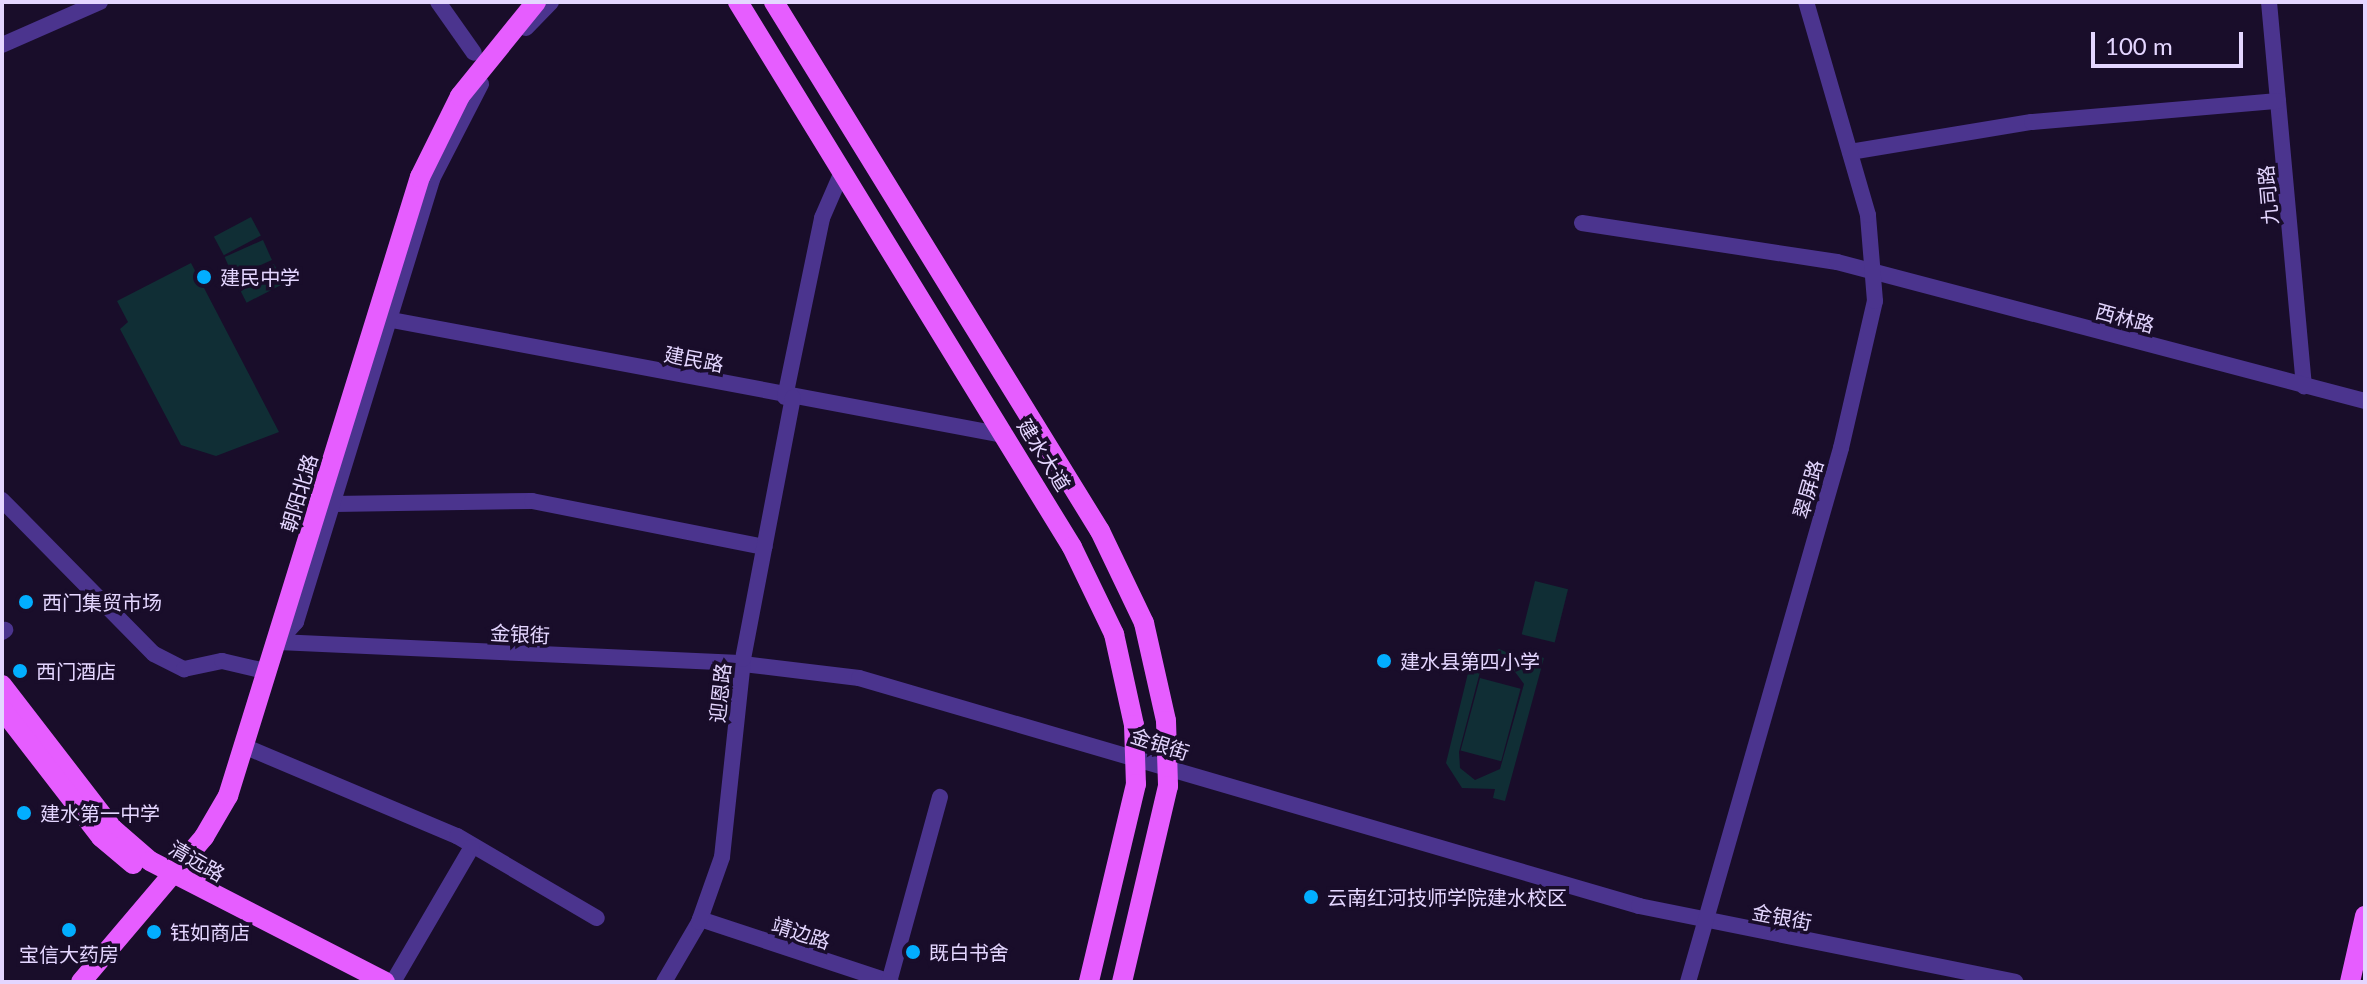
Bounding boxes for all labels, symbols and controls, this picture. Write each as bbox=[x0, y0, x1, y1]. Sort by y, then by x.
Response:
scale bar bbox=[2095, 16, 2247, 66]
text: 100 m bbox=[2105, 31, 2173, 60]
street label: 九司路 bbox=[2253, 164, 2283, 226]
place label: 建民中学 bbox=[220, 265, 300, 289]
marker: 建民中学 bbox=[195, 268, 213, 286]
street label: 西林路 bbox=[2093, 299, 2157, 337]
street label: 建民路 bbox=[662, 341, 726, 377]
street label: 建水大道 bbox=[1013, 415, 1075, 495]
street label: 朝阳北路 bbox=[276, 451, 322, 535]
street label: 翠屏路 bbox=[1788, 457, 1828, 521]
place label: 西门集贸市场 bbox=[42, 590, 162, 614]
marker: 西门集贸市场 bbox=[17, 593, 35, 611]
street label: 金银街 bbox=[489, 620, 551, 648]
place label: 建水县第四小学 bbox=[1400, 649, 1540, 673]
marker: 建水县第四小学 bbox=[1375, 652, 1393, 670]
place label: 西门酒店 bbox=[36, 659, 116, 683]
marker: 西门酒店 bbox=[11, 662, 29, 680]
street label: 迎恩路 bbox=[705, 662, 735, 724]
street label: 金银街 bbox=[1128, 723, 1192, 765]
place label: 建水第一中学 bbox=[40, 801, 160, 825]
marker: 建水第一中学 bbox=[15, 804, 33, 822]
street label: 清远路 bbox=[165, 836, 229, 886]
place label: 云南红河技师学院建水校区 bbox=[1327, 885, 1567, 909]
marker: 云南红河技师学院建水校区 bbox=[1302, 888, 1320, 906]
street label: 金银街 bbox=[1750, 899, 1814, 935]
street label: 靖边路 bbox=[769, 912, 833, 954]
place label: 钰如商店 bbox=[170, 920, 250, 944]
marker: 宝信大药房 bbox=[60, 921, 78, 939]
marker: 钰如商店 bbox=[145, 923, 163, 941]
place label: 既白书舍 bbox=[929, 940, 1009, 964]
place label: 宝信大药房 bbox=[19, 942, 119, 966]
marker: 既白书舍 bbox=[904, 943, 922, 961]

